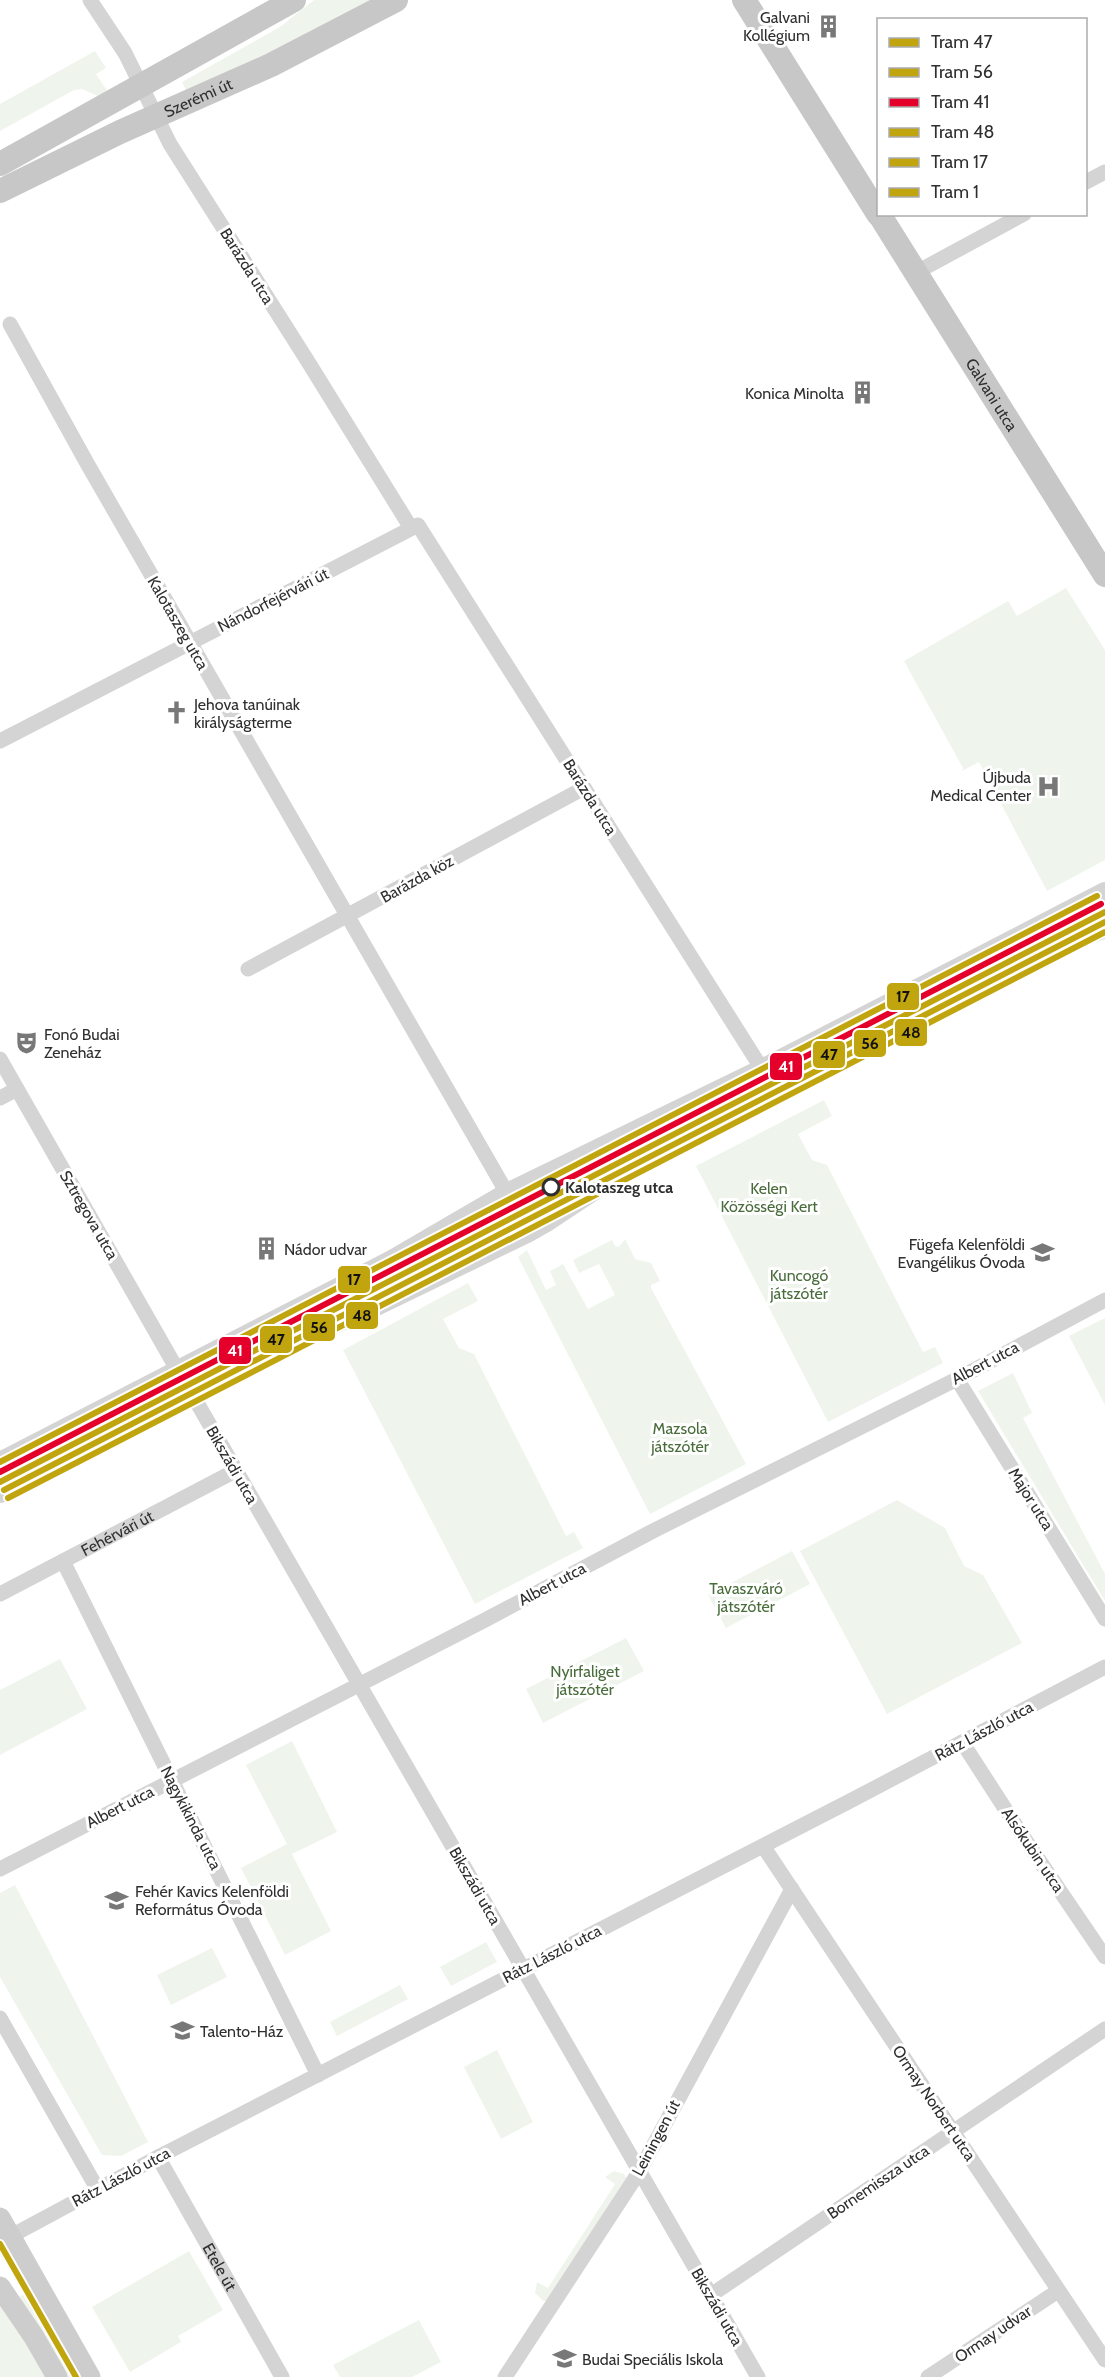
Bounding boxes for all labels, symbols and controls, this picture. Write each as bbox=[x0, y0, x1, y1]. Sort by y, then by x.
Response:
place label: Galvani Kollégium bbox=[743, 8, 810, 45]
building icon: Galvani Kollégium bbox=[815, 13, 841, 39]
legend bbox=[877, 18, 1087, 216]
text: Tram 47 bbox=[931, 31, 993, 53]
text: Tram 56 bbox=[931, 61, 993, 83]
street label: Szerémi út bbox=[161, 74, 236, 121]
text: Tram 41 bbox=[931, 91, 989, 113]
text: Tram 48 bbox=[931, 121, 994, 143]
text: Tram 17 bbox=[931, 151, 988, 173]
text: Tram 1 bbox=[931, 181, 979, 203]
street label: Barázda utca bbox=[216, 224, 278, 308]
street label: Galvani utca bbox=[962, 355, 1022, 435]
building icon: Konica Minolta bbox=[849, 380, 875, 406]
place label: Konica Minolta bbox=[745, 384, 844, 403]
street label: Nándorfejérvári út bbox=[214, 564, 332, 636]
street label: Kalotaszeg utca bbox=[144, 573, 213, 673]
place label: Jehova tanúinak királyságterme bbox=[193, 695, 301, 732]
church icon: Jehova tanúinak királyságterme bbox=[163, 700, 189, 726]
street label: Barázda utca bbox=[559, 755, 621, 839]
place label: Újbuda Medical Center bbox=[930, 768, 1032, 805]
hospital icon: Újbuda Medical Center bbox=[1036, 773, 1062, 799]
street label: Barázda köz bbox=[377, 851, 457, 907]
line badge: 17 bbox=[886, 982, 920, 1011]
text: 17 bbox=[896, 987, 911, 1006]
line badge: 48 bbox=[894, 1018, 928, 1047]
text: 48 bbox=[901, 1023, 921, 1042]
place label: Fonó Budai Zeneház bbox=[44, 1025, 120, 1062]
line badge: 56 bbox=[853, 1029, 887, 1058]
theatre icon: Fonó Budai Zeneház bbox=[13, 1030, 39, 1056]
text: 56 bbox=[861, 1034, 879, 1053]
line badge: 47 bbox=[812, 1040, 846, 1069]
text: 47 bbox=[820, 1045, 839, 1064]
line badge: 41 bbox=[769, 1052, 803, 1081]
text: 41 bbox=[778, 1057, 794, 1076]
street label: Sztregova utca bbox=[56, 1167, 122, 1263]
marker: Kalotaszeg utca bbox=[542, 1178, 560, 1196]
place label: Kalotaszeg utca bbox=[565, 1178, 673, 1197]
park label: Kelen Közösségi Kert bbox=[720, 1179, 818, 1216]
place label: Fügefa Kelenföldi Evangélikus Óvoda bbox=[897, 1235, 1025, 1272]
building icon: Nádor udvar bbox=[253, 1236, 279, 1262]
place label: Nádor udvar bbox=[284, 1240, 368, 1259]
school or university icon: Fügefa Kelenföldi Evangélikus Óvoda bbox=[1030, 1240, 1056, 1266]
line badge: 17 bbox=[337, 1265, 371, 1294]
park label: Kuncogó játszótér bbox=[769, 1266, 829, 1303]
text: 17 bbox=[347, 1270, 362, 1289]
line badge: 48 bbox=[345, 1301, 379, 1330]
text: 48 bbox=[352, 1306, 372, 1325]
line badge: 56 bbox=[302, 1313, 336, 1342]
text: 56 bbox=[310, 1318, 328, 1337]
line badge: 47 bbox=[259, 1325, 293, 1354]
text: 47 bbox=[267, 1330, 286, 1349]
line badge: 41 bbox=[218, 1336, 252, 1365]
street label: Albert utca bbox=[948, 1337, 1022, 1389]
text: 41 bbox=[227, 1341, 243, 1360]
park label: Mazsola játszótér bbox=[650, 1419, 710, 1456]
street label: Bikszádi utca bbox=[202, 1423, 262, 1507]
street label: Major utca bbox=[1004, 1464, 1058, 1534]
street label: Fehérvári út bbox=[77, 1506, 157, 1560]
street label: Albert utca bbox=[515, 1558, 589, 1610]
park label: Tavaszváró játszótér bbox=[709, 1579, 783, 1616]
park label: Nyírfaliget játszótér bbox=[550, 1662, 620, 1699]
street label: Rátz László utca bbox=[932, 1697, 1037, 1765]
street label: Nagykikinda utca bbox=[157, 1763, 225, 1873]
street label: Albert utca bbox=[83, 1782, 157, 1832]
street label: Alsókubin utca bbox=[998, 1804, 1068, 1896]
street label: Bikszádi utca bbox=[445, 1844, 505, 1928]
place label: Fehér Kavics Kelenföldi Református Óvoda bbox=[135, 1882, 289, 1919]
school or university icon: Fehér Kavics Kelenföldi Református Óvoda bbox=[104, 1887, 130, 1913]
street label: Rátz László utca bbox=[499, 1921, 605, 1987]
school or university icon: Talento-Ház bbox=[169, 2018, 195, 2044]
place label: Talento-Ház bbox=[200, 2022, 284, 2041]
street label: Ormay Norbert utca bbox=[888, 2042, 980, 2165]
street label: Leiningen út bbox=[628, 2096, 684, 2179]
street label: Bornemissza utca bbox=[823, 2141, 933, 2223]
street label: Rátz László utca bbox=[69, 2143, 174, 2211]
street label: Etele út bbox=[199, 2240, 241, 2294]
street label: Bikszádi utca bbox=[687, 2265, 747, 2349]
street label: Ormay udvar bbox=[951, 2301, 1036, 2367]
school or university icon: Budai Speciális Iskola bbox=[551, 2346, 577, 2372]
place label: Budai Speciális Iskola bbox=[582, 2350, 723, 2369]

